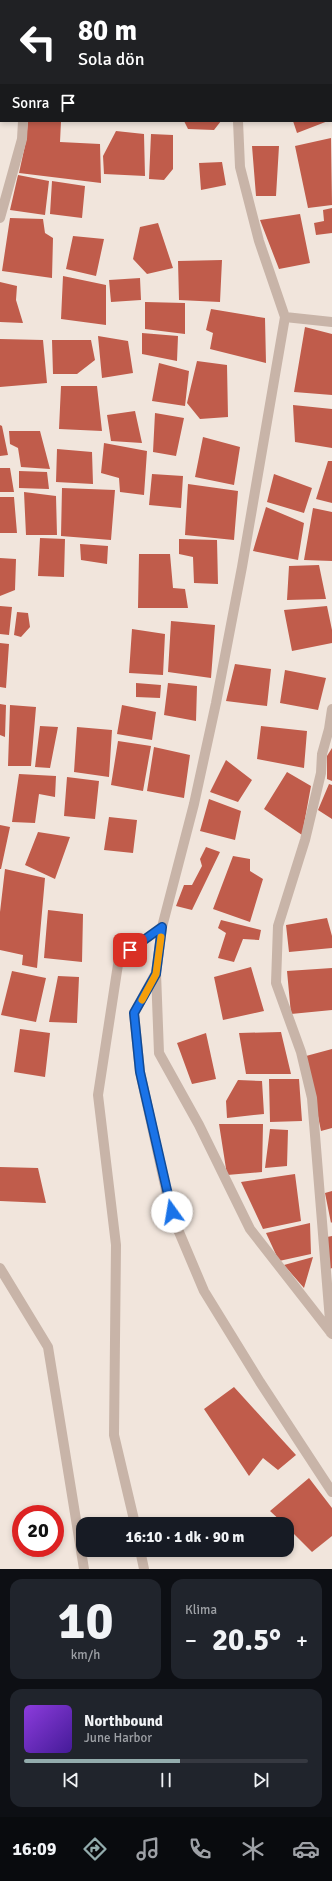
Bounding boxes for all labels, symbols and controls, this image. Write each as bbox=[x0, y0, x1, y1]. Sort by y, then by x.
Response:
text: 80 m bbox=[78, 14, 137, 48]
icon: left bbox=[12, 16, 64, 68]
text: Sola dön bbox=[78, 48, 144, 70]
icon: arrive bbox=[57, 92, 79, 114]
text: Sonra bbox=[12, 94, 49, 112]
pin bbox=[113, 933, 147, 967]
icon: arrive bbox=[119, 939, 141, 961]
position arrow bbox=[151, 1191, 193, 1233]
speed limit sign: 20 bbox=[12, 1505, 64, 1557]
text: 16:10 · 1 dk · 90 m bbox=[126, 1528, 244, 1546]
text: 10 bbox=[57, 1589, 114, 1653]
text: Klima bbox=[185, 1602, 217, 1618]
text: 20.5° bbox=[212, 1622, 281, 1659]
text: − bbox=[185, 1627, 197, 1654]
text: + bbox=[296, 1627, 308, 1654]
text: km/h bbox=[71, 1647, 100, 1663]
text: Northbound bbox=[84, 1712, 163, 1730]
text: June Harbor bbox=[84, 1730, 152, 1746]
icon: previous bbox=[60, 1769, 82, 1791]
icon: pause bbox=[155, 1769, 177, 1791]
icon: next bbox=[250, 1769, 272, 1791]
icon: directions bbox=[81, 1835, 109, 1863]
icon: music bbox=[134, 1835, 162, 1863]
icon: phone bbox=[186, 1835, 214, 1863]
icon: climate bbox=[239, 1835, 267, 1863]
icon: car bbox=[292, 1835, 320, 1863]
text: 16:09 bbox=[12, 1838, 57, 1860]

